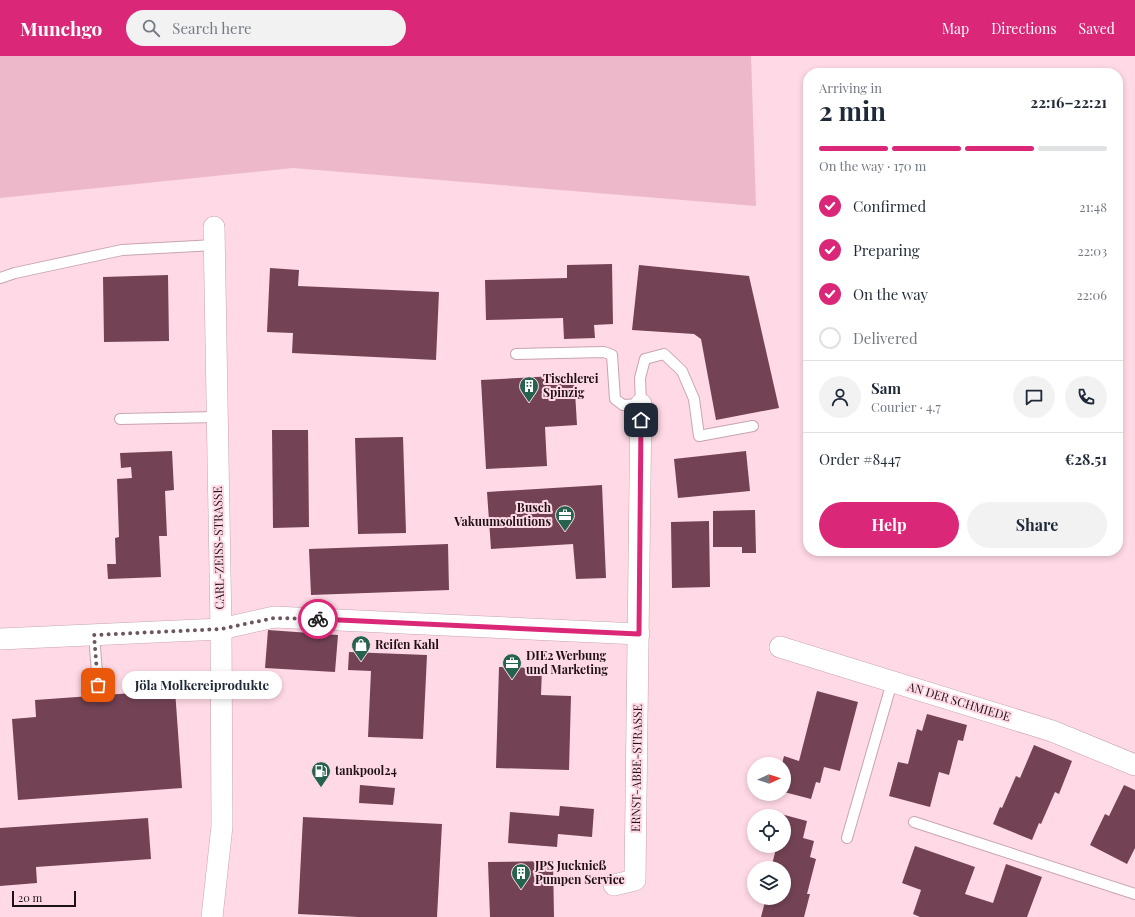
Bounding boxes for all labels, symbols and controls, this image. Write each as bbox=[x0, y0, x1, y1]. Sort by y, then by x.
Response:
search box bbox=[126, 10, 406, 46]
text: Munchgo bbox=[20, 15, 102, 41]
icon: search bbox=[140, 17, 162, 39]
text: Search here bbox=[172, 18, 252, 38]
text: Map bbox=[942, 19, 969, 38]
text: Directions bbox=[991, 19, 1057, 38]
text: Saved bbox=[1079, 19, 1115, 38]
text: Arriving in bbox=[819, 79, 882, 96]
text: 22:16–22:21 bbox=[1030, 92, 1107, 112]
text: 2 min bbox=[819, 93, 886, 128]
text: On the way · 170 m bbox=[819, 157, 926, 174]
icon: check bbox=[819, 195, 841, 217]
text: Confirmed bbox=[853, 196, 926, 216]
text: 21:48 bbox=[1079, 198, 1107, 215]
icon: check bbox=[819, 239, 841, 261]
text: Preparing bbox=[853, 240, 920, 260]
text: 22:03 bbox=[1077, 242, 1107, 259]
icon: check bbox=[819, 283, 841, 305]
text: On the way bbox=[853, 284, 928, 304]
text: 22:06 bbox=[1077, 286, 1107, 303]
text: Delivered bbox=[853, 328, 918, 348]
place label: Tischlerei Spinzig bbox=[543, 370, 599, 400]
building icon: Tischlerei Spinzig bbox=[518, 375, 540, 403]
button: person bbox=[819, 376, 861, 418]
button: chat bbox=[1013, 376, 1055, 418]
button: phone bbox=[1065, 376, 1107, 418]
text: Sam bbox=[871, 378, 901, 398]
text: Courier · 4.7 bbox=[871, 398, 941, 415]
pin bbox=[624, 403, 658, 437]
icon: home bbox=[630, 409, 652, 431]
text: Order #8447 bbox=[819, 449, 901, 469]
text: €28.51 bbox=[1065, 449, 1107, 469]
street label: CARL-ZEISS-STRASSE bbox=[209, 486, 227, 610]
place label: Busch Vakuumsolutions bbox=[453, 499, 552, 529]
button: Help bbox=[819, 502, 959, 548]
button: Share bbox=[967, 502, 1107, 548]
office icon: Busch Vakuumsolutions bbox=[554, 504, 576, 532]
courier bbox=[298, 599, 338, 639]
icon: bike bbox=[307, 608, 329, 630]
shop icon: Reifen Kahl bbox=[350, 634, 372, 662]
place label: Reifen Kahl bbox=[375, 636, 439, 652]
place label: DIE2 Werbung und Marketing bbox=[526, 647, 608, 677]
office icon: DIE2 Werbung und Marketing bbox=[501, 652, 523, 680]
pin bbox=[81, 668, 115, 702]
callout: Jöla Molkereiprodukte bbox=[122, 671, 282, 699]
icon: bag bbox=[87, 674, 109, 696]
text: Jöla Molkereiprodukte bbox=[135, 676, 269, 693]
street label: AN DER SCHMIEDE bbox=[905, 677, 1013, 724]
street label: ERNST-ABBE-STRASSE bbox=[627, 704, 645, 832]
north arrow bbox=[747, 757, 791, 801]
map controls bbox=[747, 757, 791, 905]
fuel station icon: tankpool24 bbox=[310, 760, 332, 788]
place label: tankpool24 bbox=[334, 762, 397, 778]
button: locate bbox=[747, 809, 791, 853]
place label: JPS Jucknieß Pumpen Service bbox=[534, 857, 625, 887]
button: layers bbox=[747, 861, 791, 905]
building icon: JPS Jucknieß Pumpen Service bbox=[510, 862, 532, 890]
scale bar bbox=[12, 889, 76, 908]
text: 20 m bbox=[18, 890, 42, 905]

